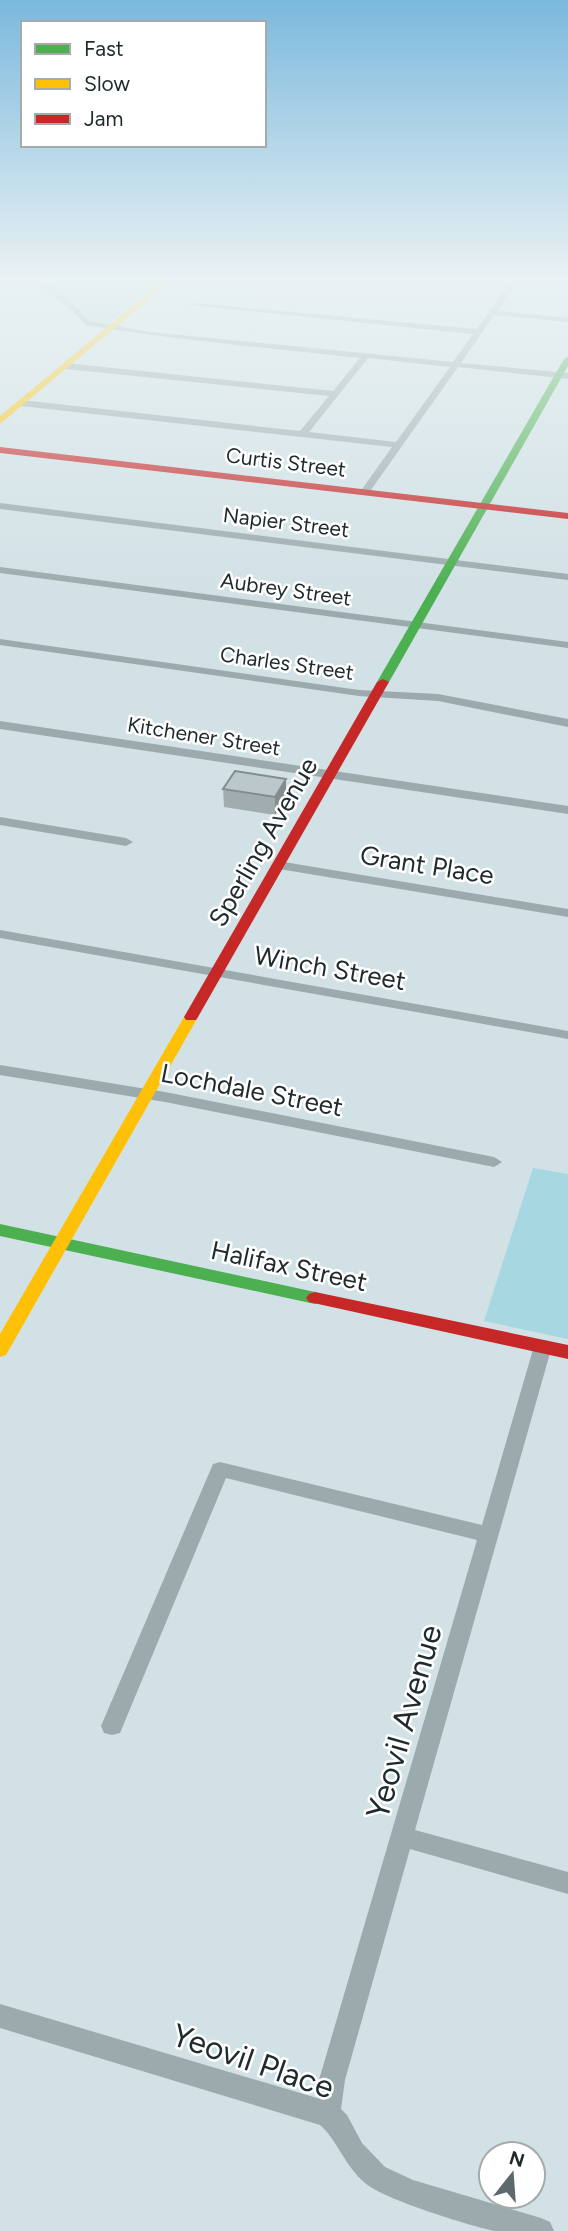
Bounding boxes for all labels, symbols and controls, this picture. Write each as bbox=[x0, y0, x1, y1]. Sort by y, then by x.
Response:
legend bbox=[21, 21, 266, 147]
text: Fast bbox=[84, 36, 124, 61]
text: Slow bbox=[84, 71, 130, 96]
text: Jam bbox=[84, 106, 123, 131]
street label: Curtis Street bbox=[225, 442, 347, 482]
street label: Napier Street bbox=[222, 502, 351, 542]
street label: Aubrey Street bbox=[219, 567, 353, 611]
street label: Charles Street bbox=[219, 641, 355, 685]
street label: Kitchener Street bbox=[126, 712, 282, 760]
street label: Sperling Avenue bbox=[202, 752, 324, 932]
street label: Grant Place bbox=[358, 839, 496, 891]
street label: Winch Street bbox=[252, 939, 408, 997]
street label: Lochdale Street bbox=[158, 1057, 346, 1123]
street label: Halifax Street bbox=[208, 1234, 370, 1298]
street label: Yeovil Avenue bbox=[358, 1621, 450, 1823]
street label: Yeovil Place bbox=[167, 2016, 339, 2106]
north arrow bbox=[477, 2140, 547, 2210]
text: N bbox=[506, 2146, 527, 2172]

